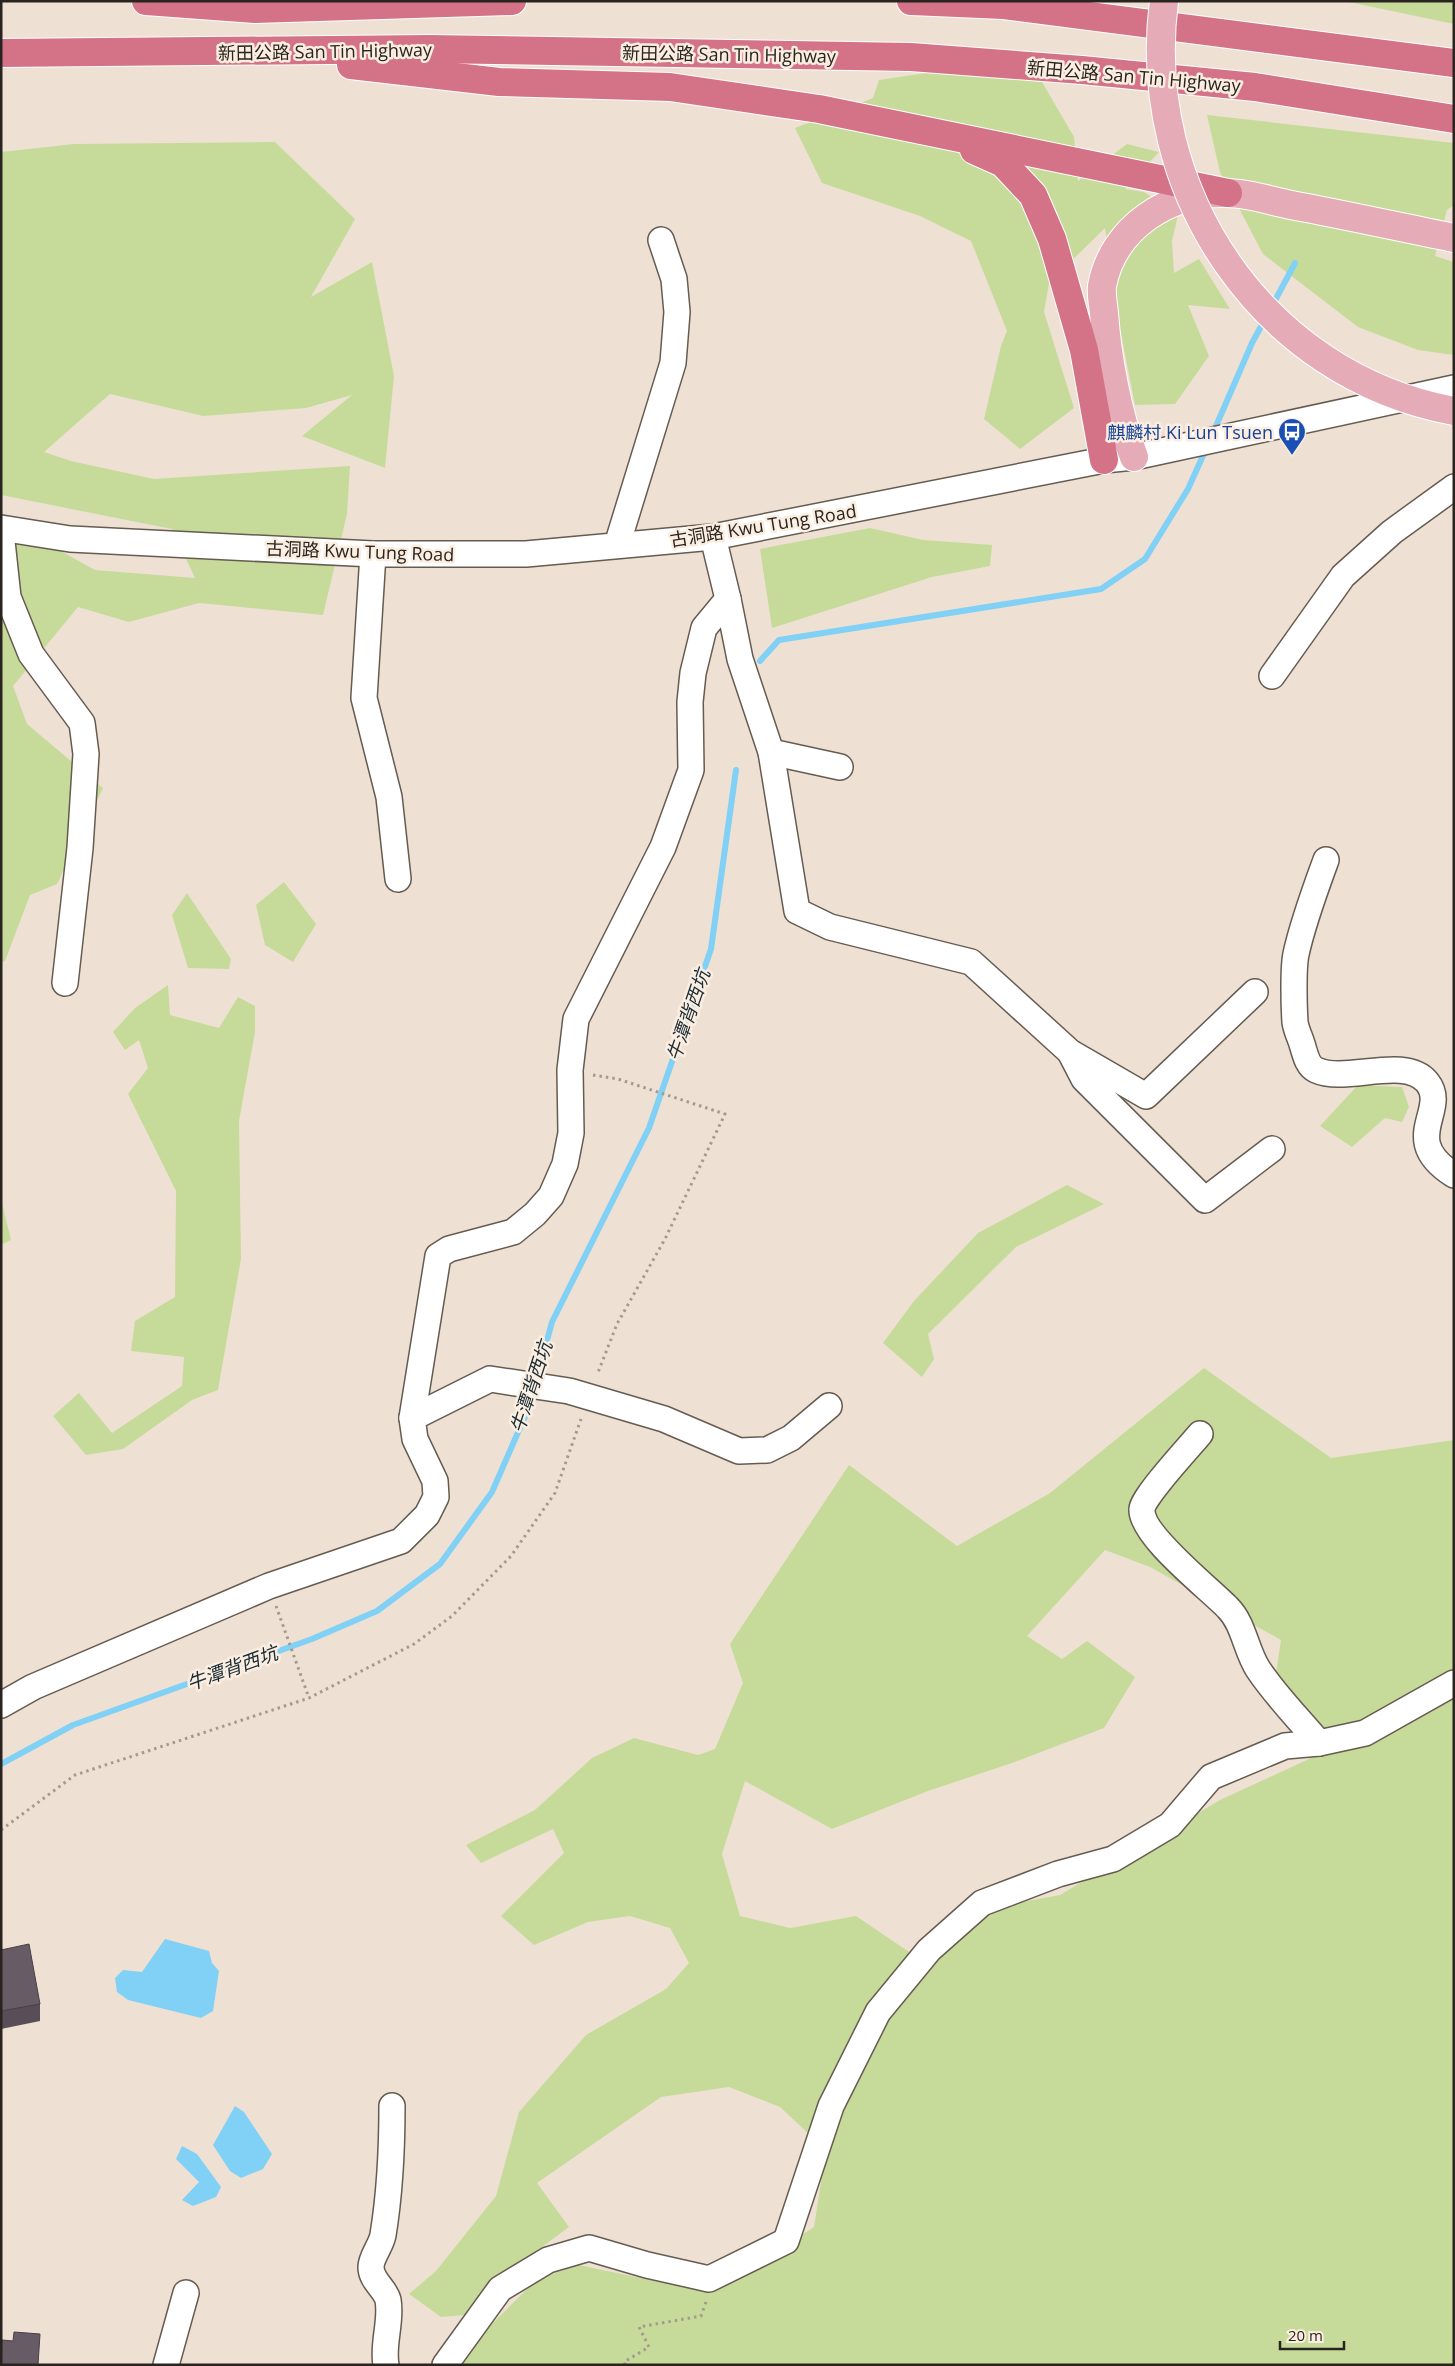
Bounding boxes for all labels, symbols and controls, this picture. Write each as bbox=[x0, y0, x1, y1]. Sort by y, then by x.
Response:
street label: 新田公路 San Tin Highway bbox=[218, 37, 433, 65]
street label: 新田公路 San Tin Highway bbox=[622, 40, 837, 68]
street label: 新田公路 San Tin Highway bbox=[1026, 55, 1243, 97]
bus stop icon: 麒麟村 Ki Lun Tsuen bbox=[1277, 417, 1307, 456]
place label: 麒麟村 Ki Lun Tsuen bbox=[1107, 420, 1273, 444]
street label: 古洞路 Kwu Tung Road bbox=[668, 498, 858, 552]
street label: 古洞路 Kwu Tung Road bbox=[265, 536, 455, 566]
water label: 牛潭背西坑 bbox=[660, 963, 717, 1064]
water label: 牛潭背西坑 bbox=[504, 1335, 559, 1436]
water label: 牛潭背西坑 bbox=[183, 1639, 284, 1696]
scale bar bbox=[1280, 2318, 1344, 2350]
text: 20 m bbox=[1288, 2325, 1323, 2345]

